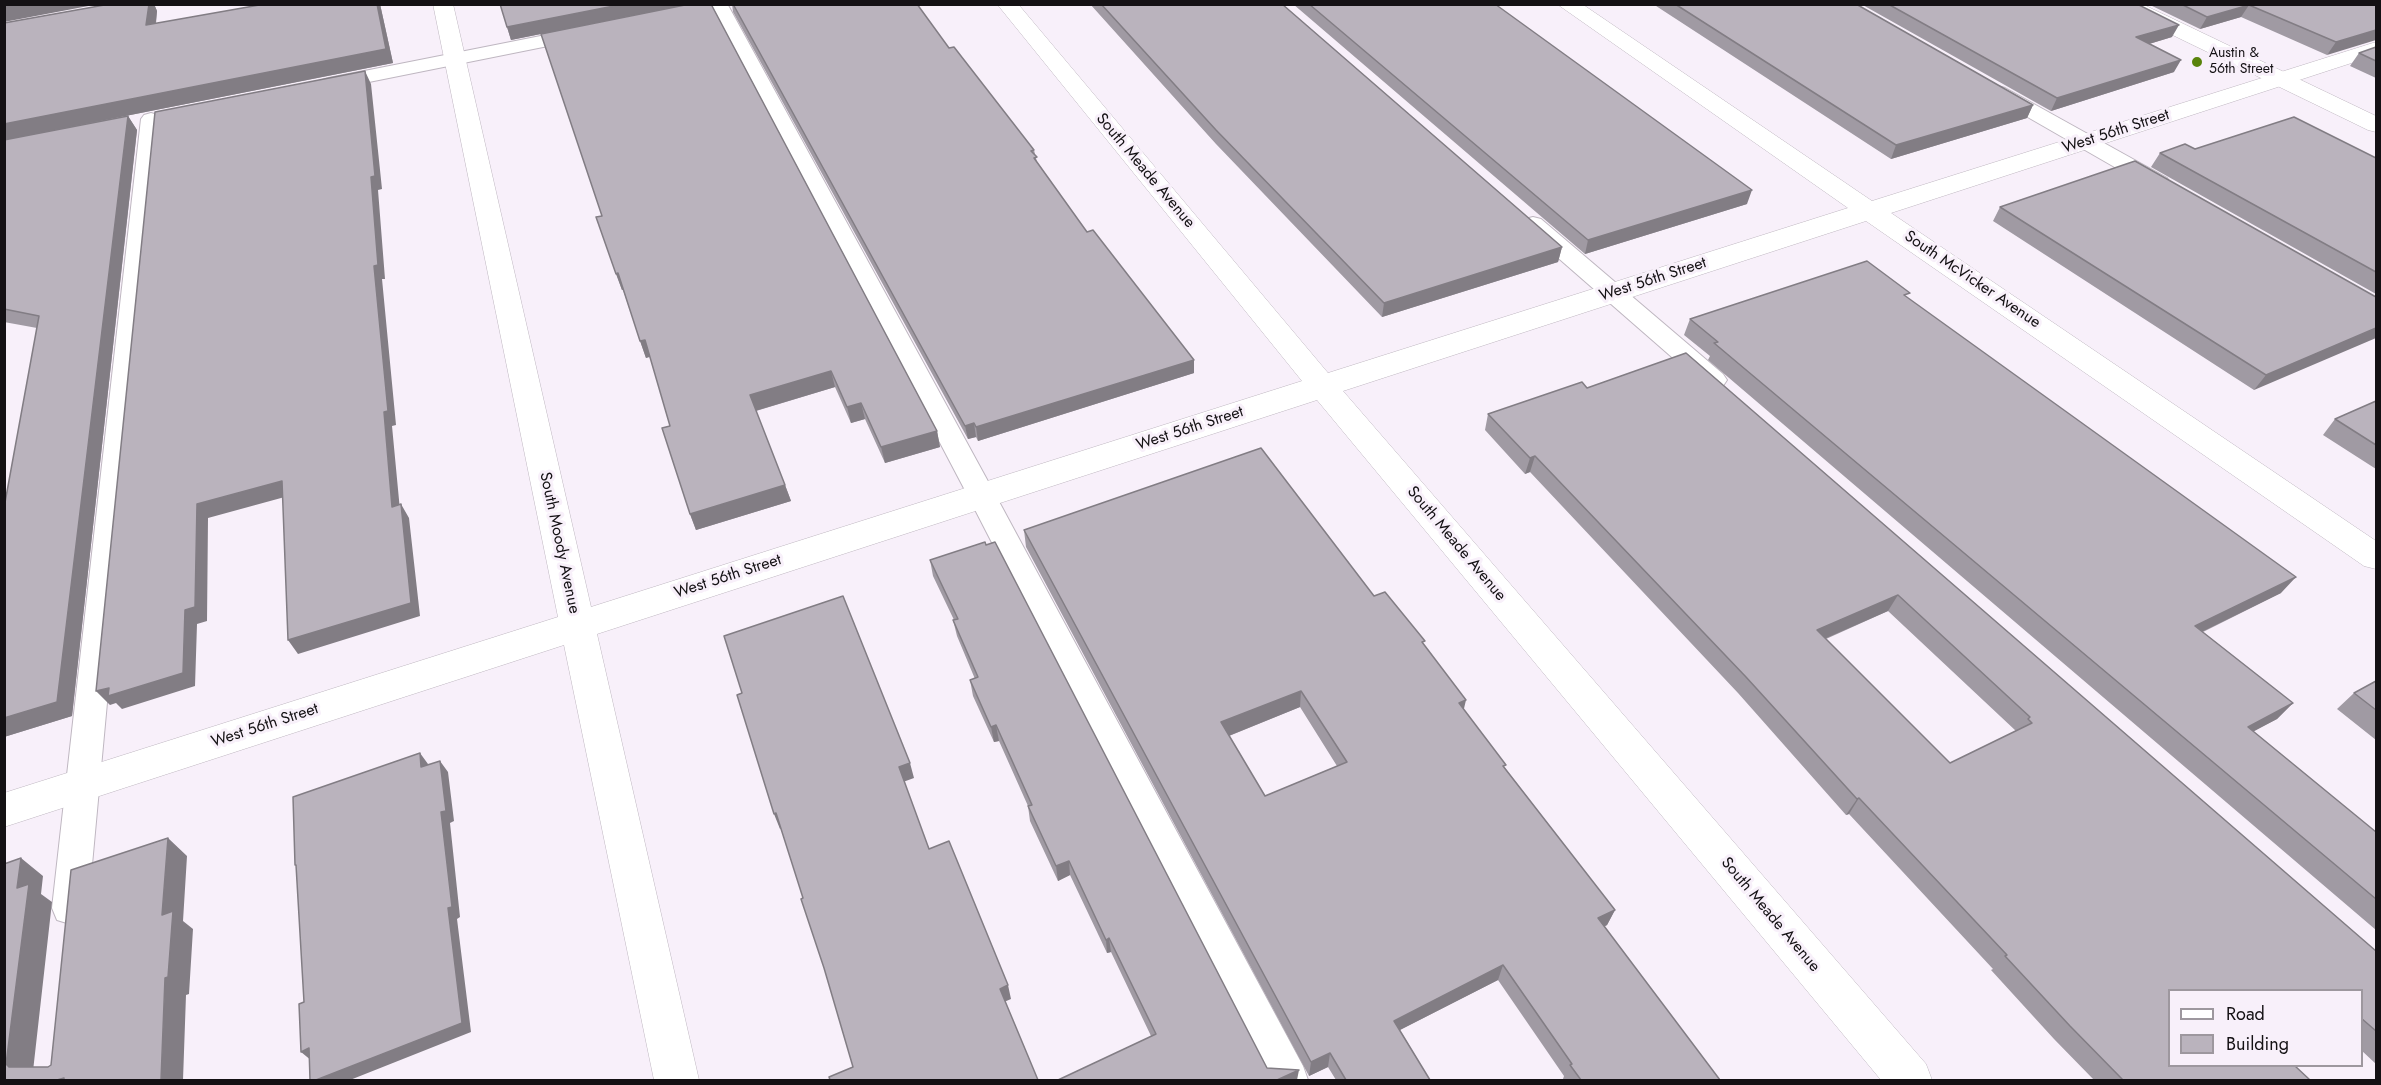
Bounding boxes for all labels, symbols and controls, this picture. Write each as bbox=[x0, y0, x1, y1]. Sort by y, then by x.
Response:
place label: Austin & 56th Street bbox=[2209, 46, 2273, 78]
marker: Austin & 56th Street bbox=[2190, 55, 2204, 69]
street label: West 56th Street bbox=[2060, 106, 2172, 158]
street label: South Meade Avenue bbox=[1091, 110, 1199, 232]
street label: South McVicker Avenue bbox=[1900, 227, 2044, 333]
street label: West 56th Street bbox=[1597, 254, 1709, 306]
street label: West 56th Street bbox=[1134, 403, 1246, 455]
street label: South Moody Avenue bbox=[535, 470, 583, 616]
street label: South Meade Avenue bbox=[1402, 483, 1510, 605]
street label: West 56th Street bbox=[672, 551, 784, 603]
street label: West 56th Street bbox=[209, 700, 321, 752]
street label: South Meade Avenue bbox=[1716, 854, 1824, 976]
legend bbox=[2168, 989, 2363, 1067]
text: Road bbox=[2226, 1001, 2265, 1027]
text: Building bbox=[2226, 1031, 2289, 1057]

